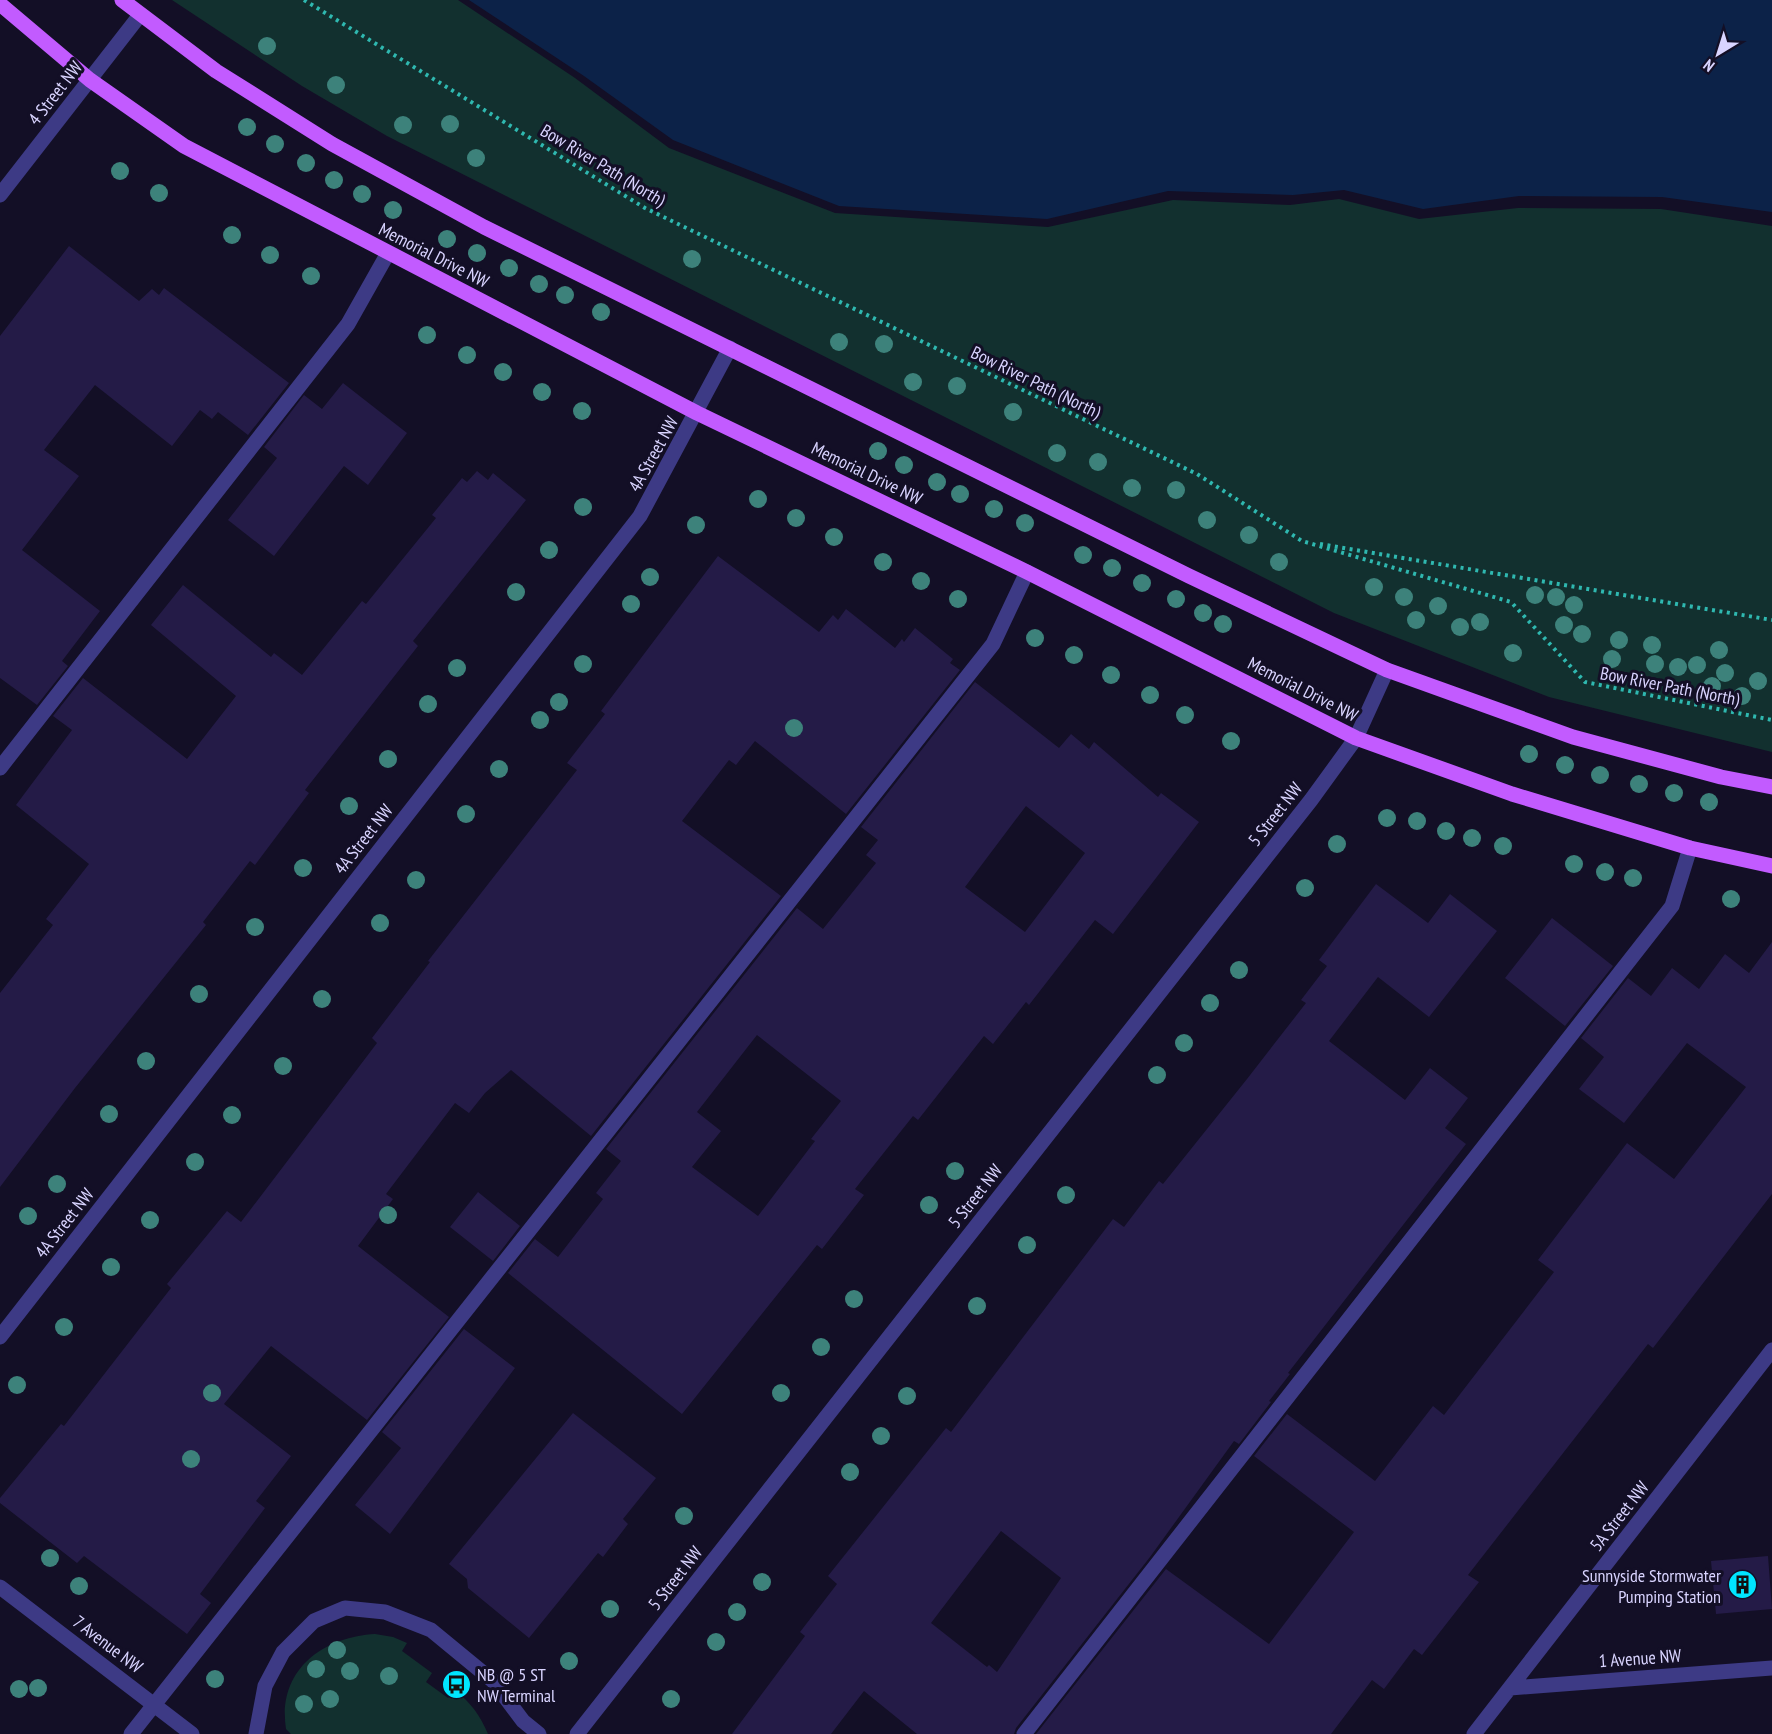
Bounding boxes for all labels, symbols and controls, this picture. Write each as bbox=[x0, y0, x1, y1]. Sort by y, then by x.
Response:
north arrow bbox=[1688, 24, 1748, 84]
text: N bbox=[1699, 55, 1718, 76]
street label: 4 Street NW bbox=[23, 56, 87, 130]
street label: Bow River Path (North) bbox=[536, 119, 670, 212]
street label: Memorial Drive NW bbox=[375, 217, 493, 293]
street label: Bow River Path (North) bbox=[967, 341, 1105, 424]
street label: 4A Street NW bbox=[623, 412, 683, 496]
street label: Memorial Drive NW bbox=[808, 436, 926, 510]
street label: Memorial Drive NW bbox=[1244, 651, 1362, 727]
street label: Bow River Path (North) bbox=[1598, 661, 1742, 711]
street label: 5 Street NW bbox=[1243, 777, 1307, 851]
street label: 4A Street NW bbox=[328, 799, 398, 879]
street label: 5 Street NW bbox=[943, 1159, 1007, 1233]
street label: 4A Street NW bbox=[29, 1183, 99, 1263]
street label: 5A Street NW bbox=[1584, 1476, 1654, 1556]
street label: 5 Street NW bbox=[643, 1541, 707, 1615]
place label: Sunnyside Stormwater Pumping Station bbox=[1582, 1564, 1721, 1608]
building icon: Sunnyside Stormwater Pumping Station bbox=[1726, 1569, 1758, 1601]
street label: 7 Avenue NW bbox=[68, 1610, 148, 1678]
street label: 1 Avenue NW bbox=[1598, 1644, 1682, 1672]
place label: NB @ 5 ST NW Terminal bbox=[477, 1663, 556, 1707]
bus stop icon: NB @ 5 ST NW Terminal bbox=[440, 1668, 472, 1700]

